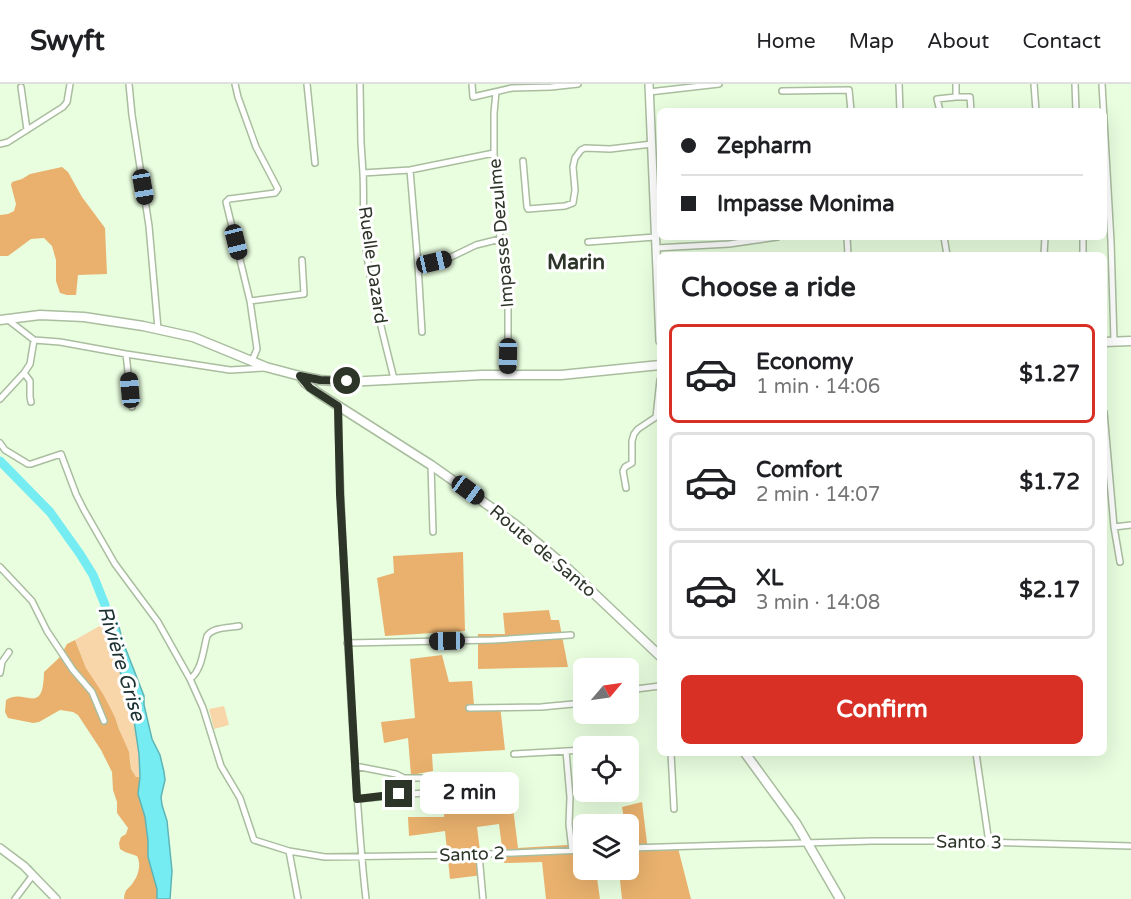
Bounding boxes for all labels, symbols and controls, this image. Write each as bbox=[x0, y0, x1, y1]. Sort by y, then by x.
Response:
text: Swyft bbox=[30, 24, 105, 58]
text: Home bbox=[756, 29, 816, 54]
text: Map bbox=[849, 29, 894, 54]
text: About bbox=[927, 29, 989, 54]
text: Contact bbox=[1022, 29, 1101, 54]
text: Zepharm bbox=[717, 133, 812, 159]
street label: Impasse Dezulme bbox=[484, 158, 518, 308]
car bbox=[131, 168, 155, 206]
text: Impasse Monima bbox=[717, 191, 895, 217]
street label: Ruelle Dazard bbox=[354, 205, 392, 325]
car bbox=[223, 222, 249, 262]
car bbox=[414, 249, 454, 275]
district label: Marin bbox=[547, 250, 605, 275]
text: Choose a ride bbox=[681, 271, 856, 304]
car bbox=[499, 338, 517, 374]
icon: car bbox=[684, 347, 738, 401]
text: Economy bbox=[756, 349, 853, 375]
text: $1.27 bbox=[1019, 361, 1080, 387]
route start bbox=[333, 367, 360, 394]
car bbox=[119, 371, 141, 409]
text: 1 min · 14:06 bbox=[756, 375, 880, 399]
icon: car bbox=[684, 455, 738, 509]
text: Comfort bbox=[756, 457, 842, 483]
text: $1.72 bbox=[1019, 469, 1080, 495]
car bbox=[448, 472, 488, 508]
text: 2 min · 14:07 bbox=[756, 483, 880, 507]
street label: Route de Santo bbox=[485, 500, 601, 602]
icon: car bbox=[684, 563, 738, 617]
text: XL bbox=[756, 565, 783, 591]
text: $2.17 bbox=[1019, 577, 1080, 603]
text: 3 min · 14:08 bbox=[756, 591, 880, 615]
water label: Rivière Grise bbox=[92, 603, 150, 725]
car bbox=[429, 632, 465, 650]
north arrow bbox=[573, 658, 639, 724]
map controls bbox=[573, 658, 639, 880]
button: Confirm bbox=[681, 675, 1083, 744]
button: locate bbox=[573, 736, 639, 802]
callout: 2 min bbox=[420, 773, 519, 815]
route end bbox=[385, 780, 412, 807]
text: 2 min bbox=[443, 781, 496, 805]
button: layers bbox=[573, 814, 639, 880]
street label: Santo 3 bbox=[936, 830, 1002, 854]
street label: Santo 2 bbox=[439, 842, 505, 866]

